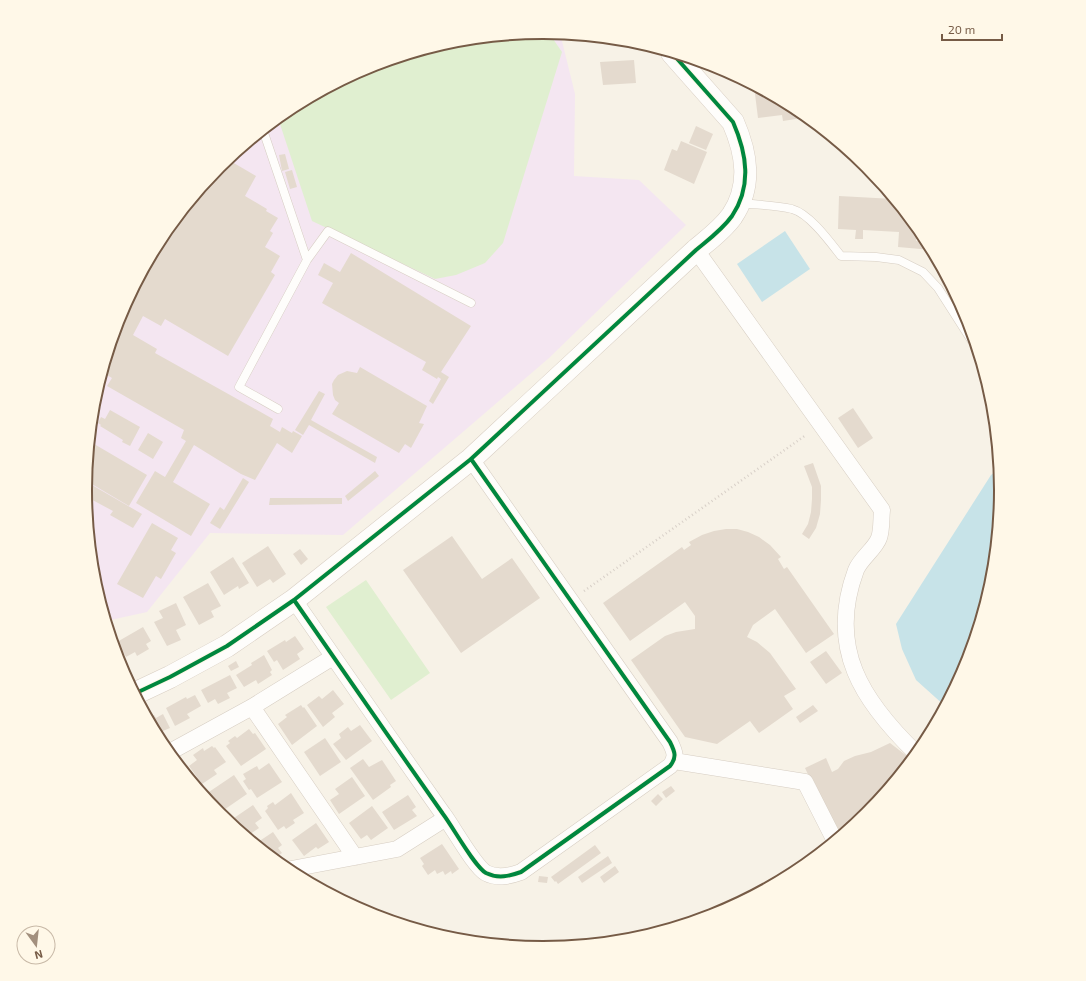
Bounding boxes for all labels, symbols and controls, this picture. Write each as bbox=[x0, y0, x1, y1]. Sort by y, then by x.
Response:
scale bar bbox=[942, 16, 1002, 42]
text: 20 m bbox=[948, 22, 975, 36]
north arrow bbox=[16, 925, 56, 965]
text: N bbox=[33, 948, 44, 962]

